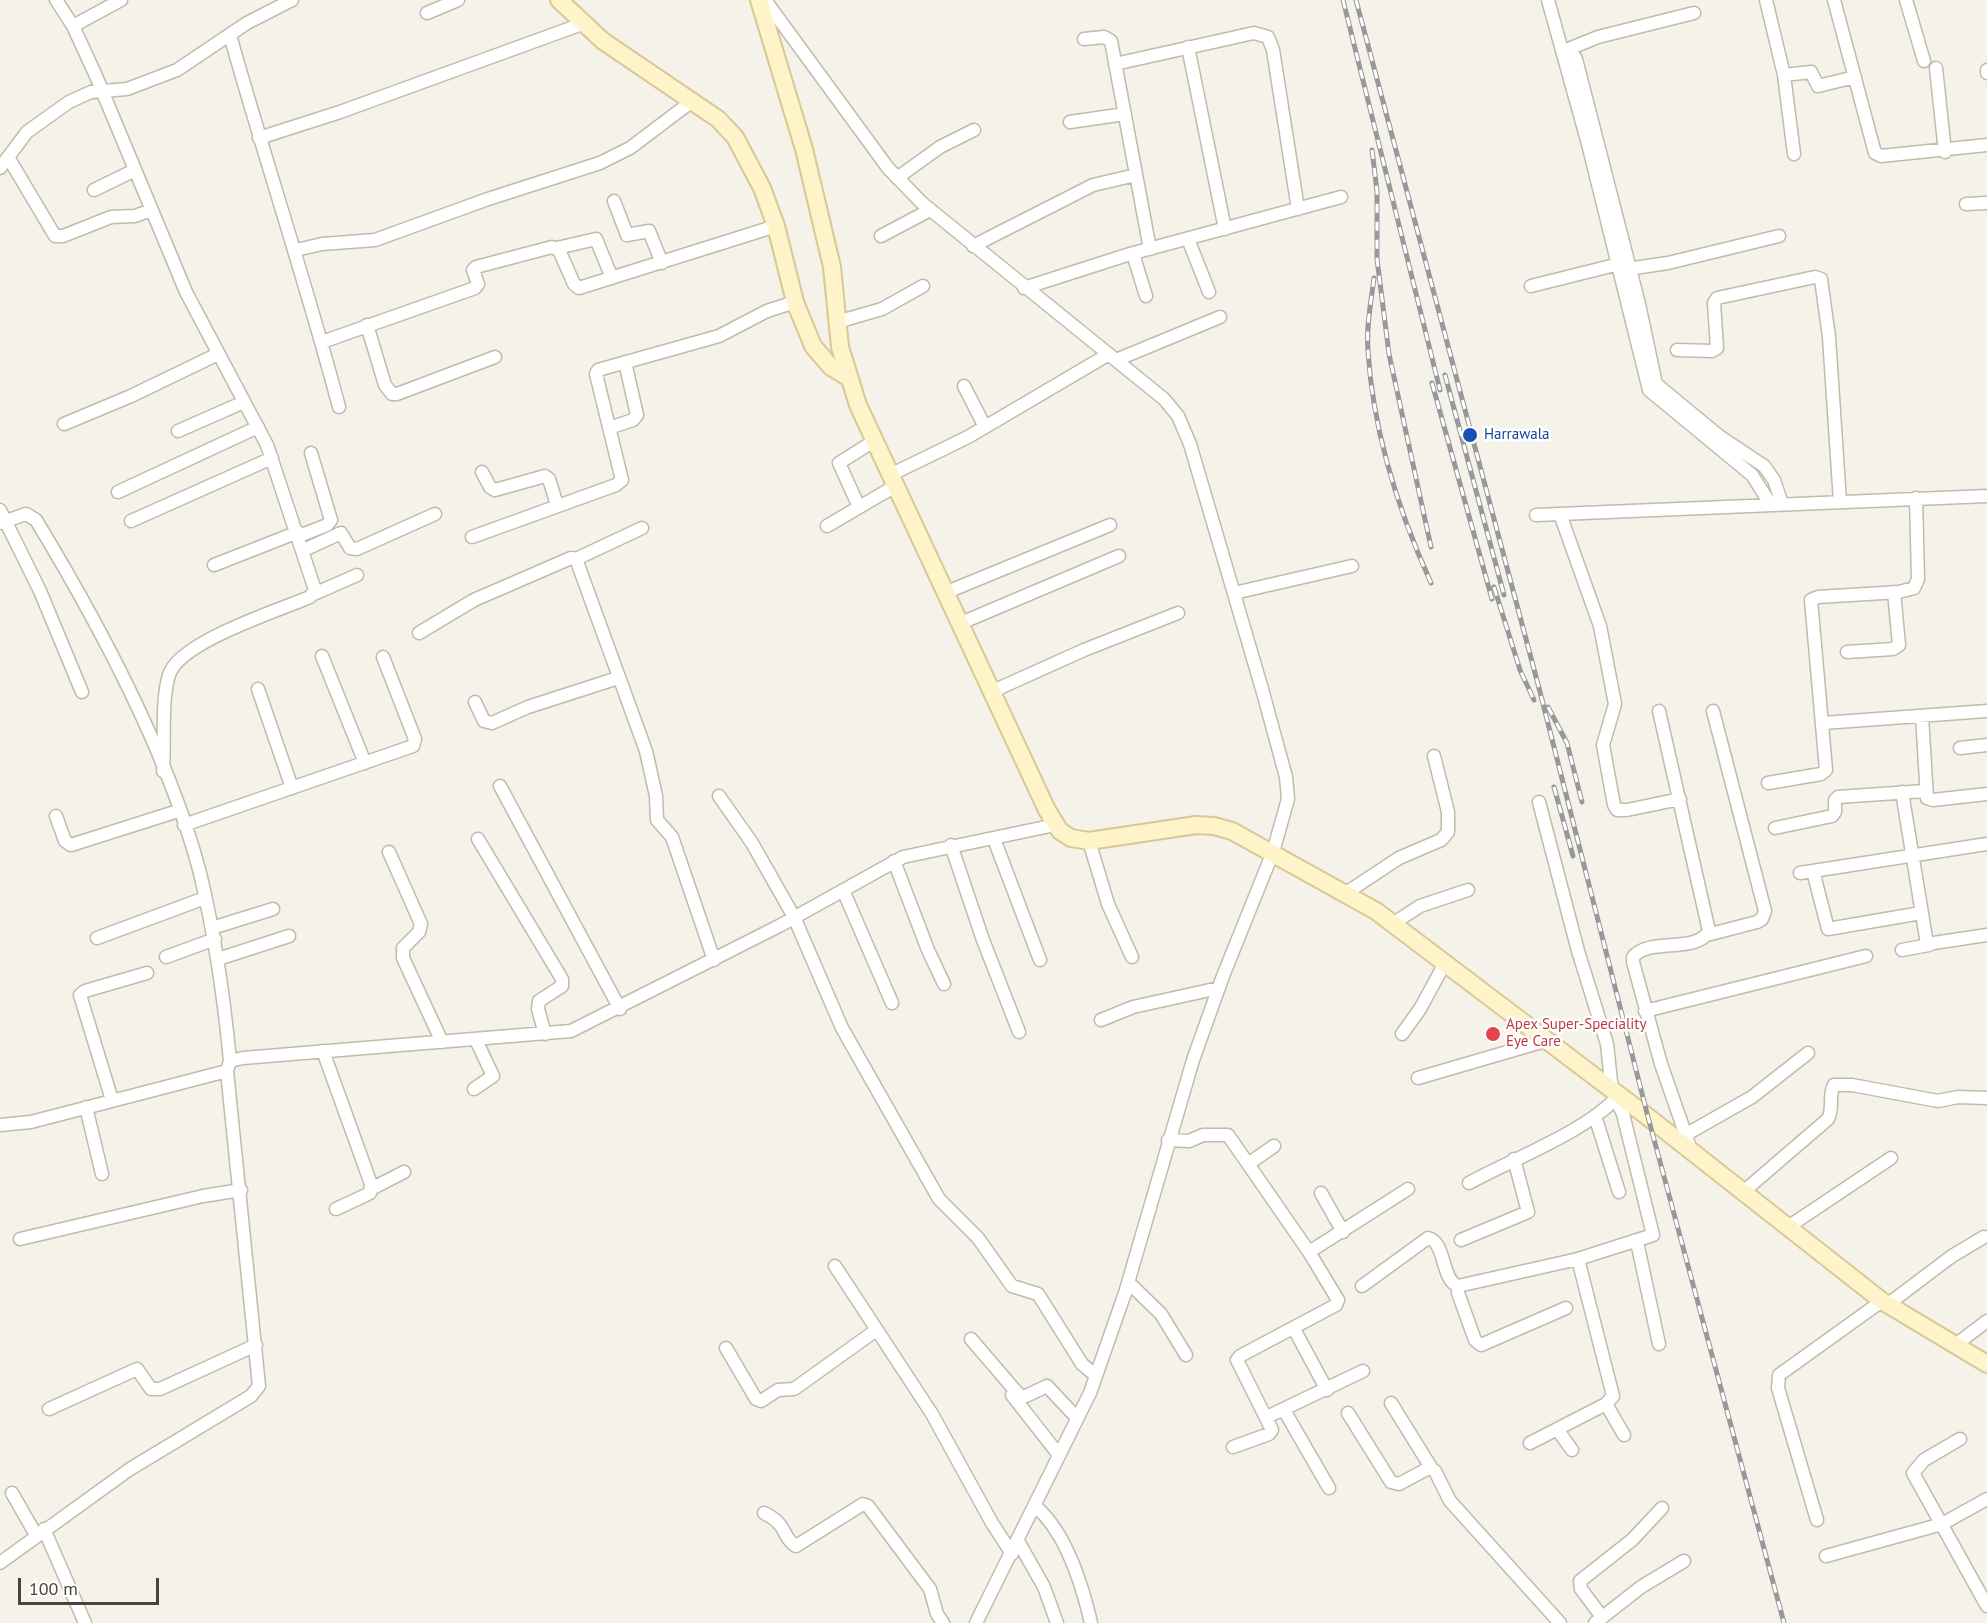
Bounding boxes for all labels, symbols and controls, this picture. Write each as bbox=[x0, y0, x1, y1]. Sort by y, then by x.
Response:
marker: Harrawala bbox=[1461, 426, 1479, 444]
place label: Harrawala bbox=[1484, 426, 1549, 444]
place label: Apex Super-Speciality Eye Care bbox=[1506, 1016, 1646, 1051]
marker: Apex Super-Speciality Eye Care bbox=[1484, 1025, 1502, 1043]
scale bar bbox=[21, 1566, 162, 1604]
text: 100 m bbox=[29, 1577, 78, 1600]

